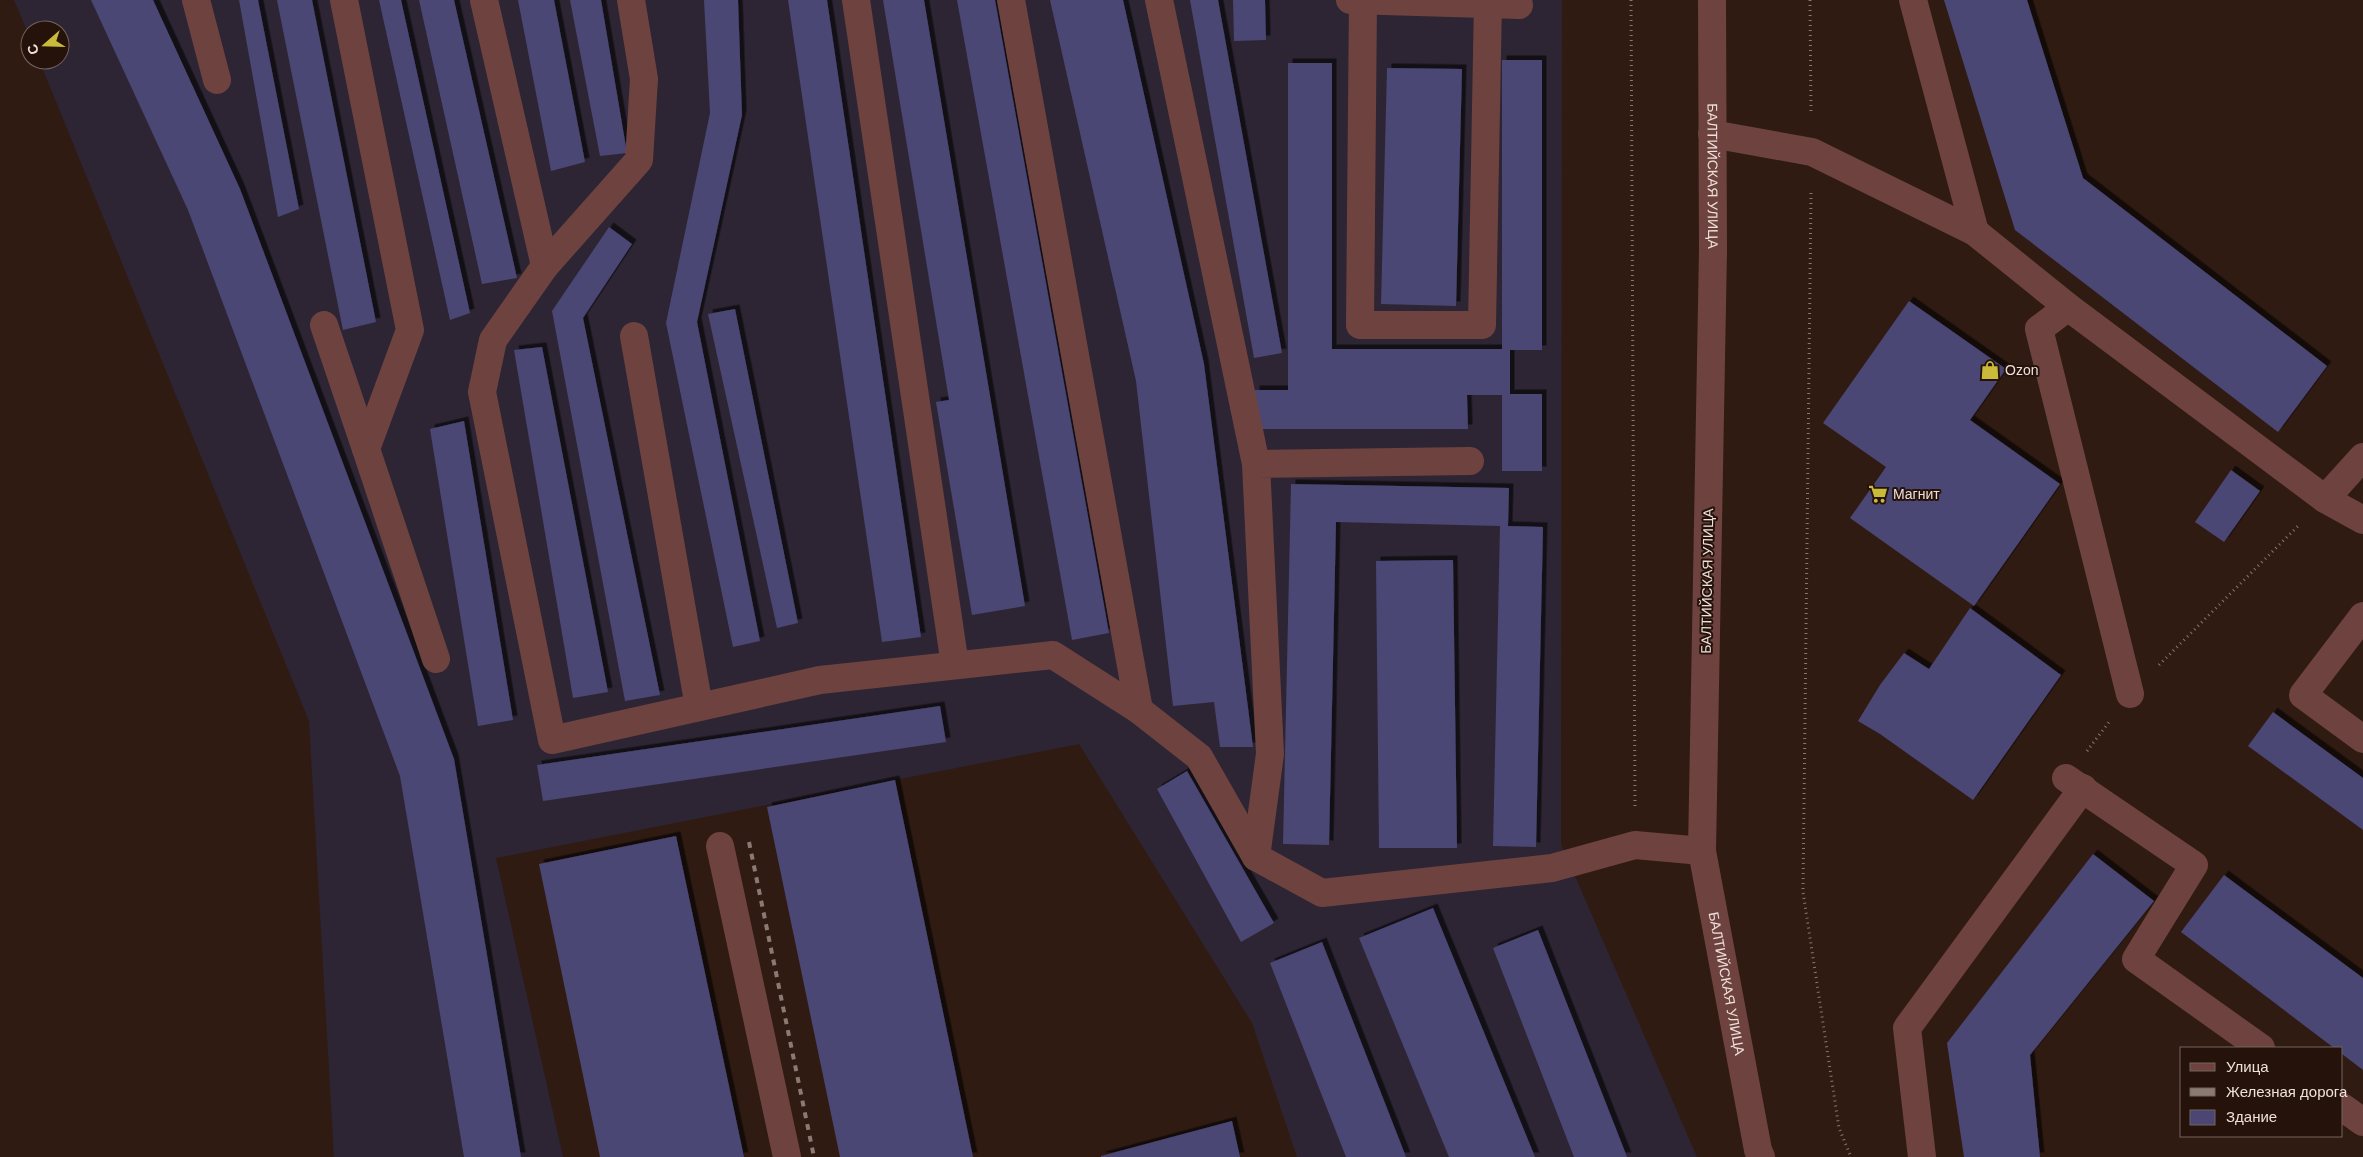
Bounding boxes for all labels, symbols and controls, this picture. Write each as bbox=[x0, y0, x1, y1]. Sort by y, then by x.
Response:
north arrow bbox=[20, 20, 70, 70]
text: С bbox=[24, 42, 42, 57]
street label: БАЛТИЙСКАЯ УЛИЦА bbox=[1704, 103, 1722, 249]
shop icon: Ozon bbox=[1979, 359, 2001, 381]
place label: Ozon bbox=[2005, 362, 2038, 378]
supermarket icon: Магнит bbox=[1867, 483, 1889, 505]
place label: Магнит bbox=[1893, 486, 1940, 502]
street label: БАЛТИЙСКАЯ УЛИЦА bbox=[1697, 508, 1716, 654]
street label: БАЛТИЙСКАЯ УЛИЦА bbox=[1706, 911, 1748, 1057]
legend bbox=[2180, 1047, 2343, 1137]
text: Улица bbox=[2226, 1058, 2269, 1075]
text: Железная дорога bbox=[2226, 1083, 2348, 1100]
text: Здание bbox=[2226, 1108, 2277, 1125]

